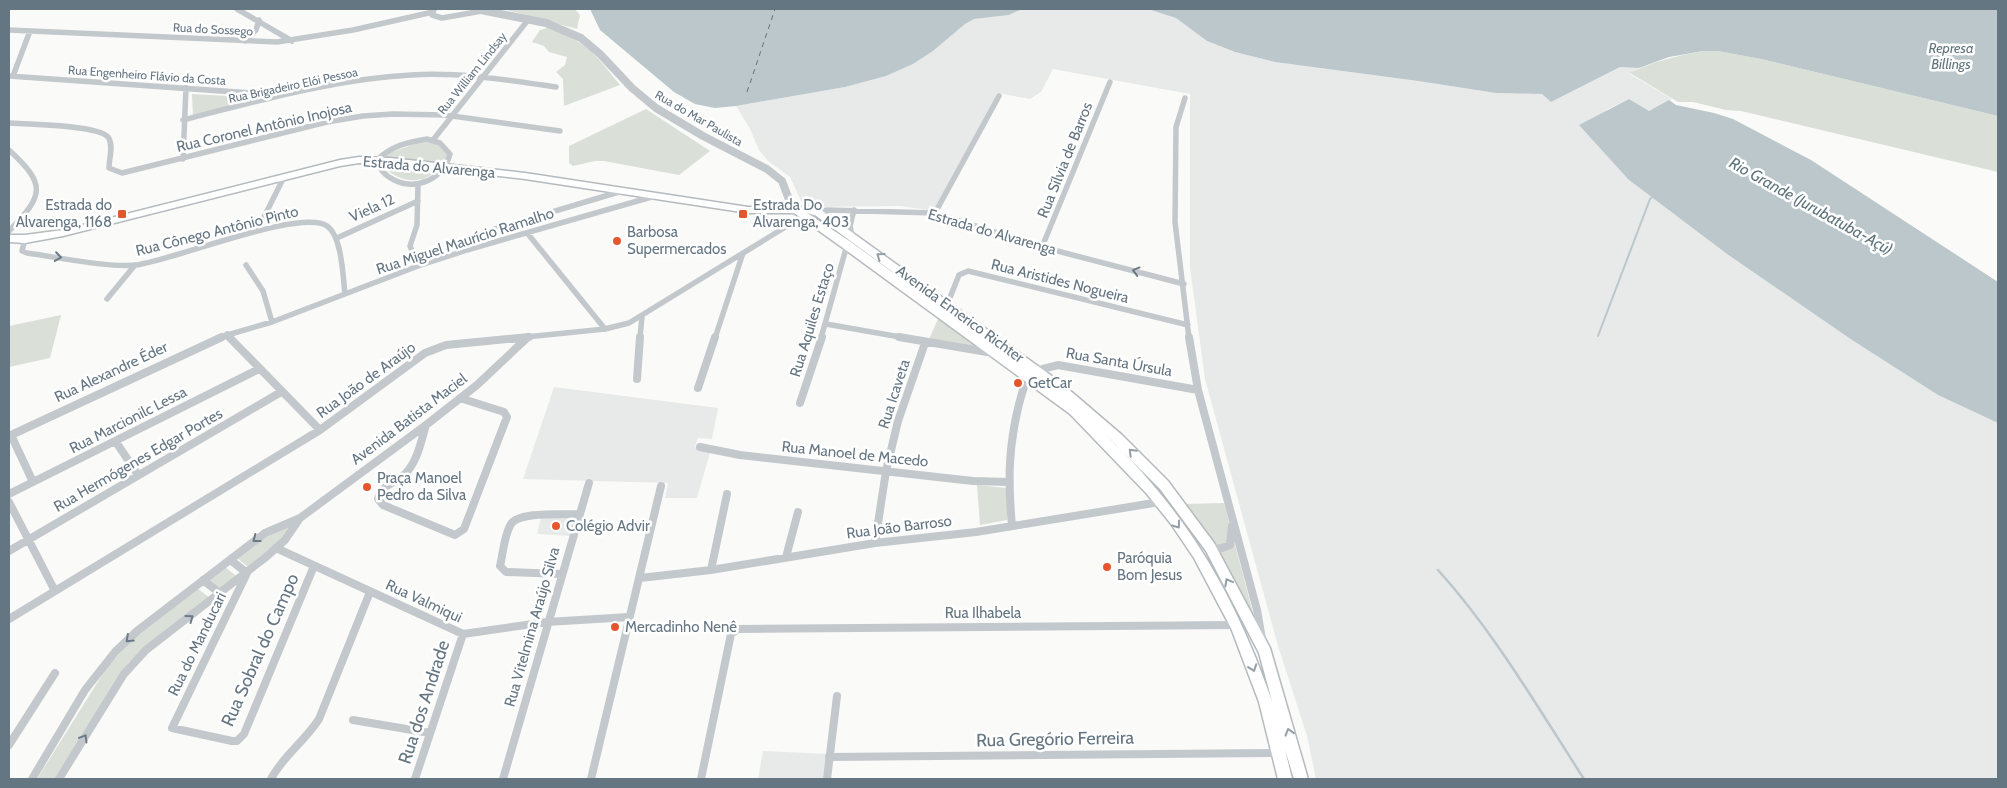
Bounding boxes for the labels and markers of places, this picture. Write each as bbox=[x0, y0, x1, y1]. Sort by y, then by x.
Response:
place label: Estrada do Alvarenga, 1168 bbox=[16, 196, 112, 231]
place label: Estrada Do Alvarenga, 403 bbox=[753, 196, 849, 231]
marker: Estrada do Alvarenga, 1168 bbox=[116, 208, 128, 220]
marker: Estrada Do Alvarenga, 403 bbox=[737, 208, 749, 220]
place label: Barbosa Supermercados bbox=[627, 223, 726, 258]
marker: Barbosa Supermercados bbox=[611, 235, 623, 247]
place label: GetCar bbox=[1028, 374, 1072, 392]
marker: GetCar bbox=[1012, 377, 1024, 389]
place label: Praça Manoel Pedro da Silva bbox=[377, 469, 467, 504]
marker: Praça Manoel Pedro da Silva bbox=[361, 481, 373, 493]
place label: Colégio Advir bbox=[566, 517, 650, 535]
marker: Colégio Advir bbox=[550, 520, 562, 532]
place label: Paróquia Bom Jesus bbox=[1117, 549, 1182, 584]
marker: Paróquia Bom Jesus bbox=[1101, 561, 1113, 573]
place label: Mercadinho Nenê bbox=[625, 618, 737, 636]
marker: Mercadinho Nenê bbox=[609, 621, 621, 633]

